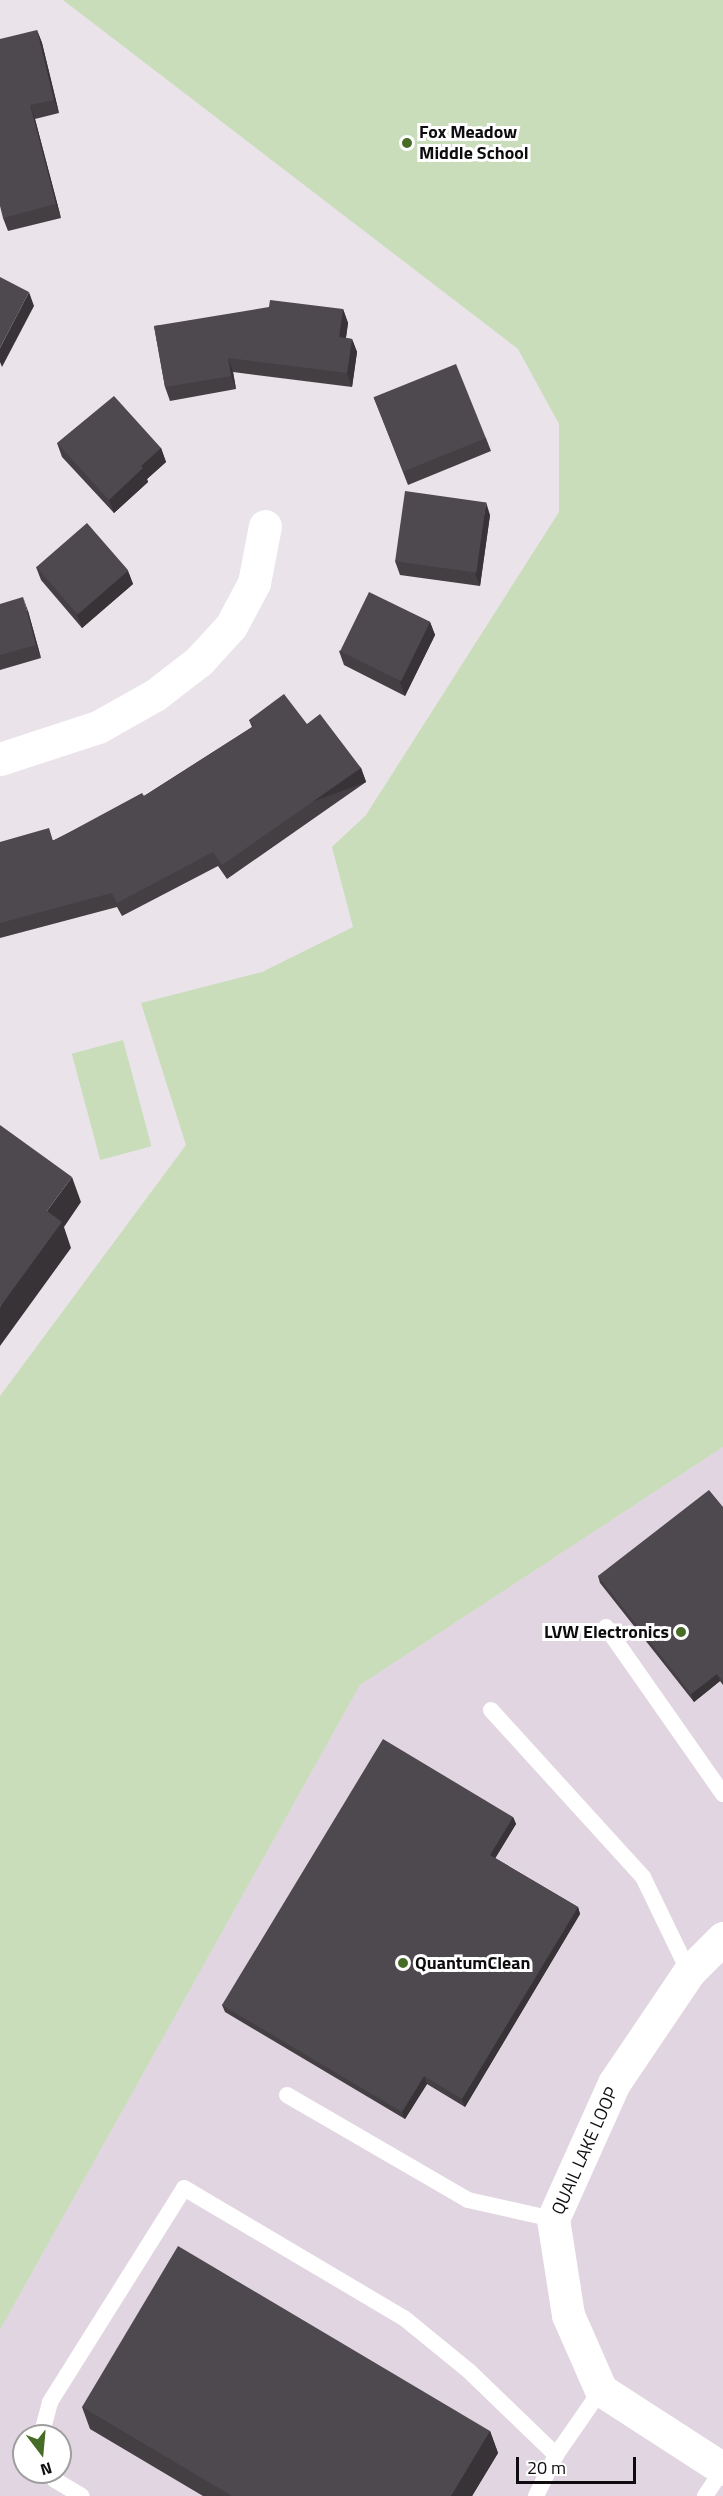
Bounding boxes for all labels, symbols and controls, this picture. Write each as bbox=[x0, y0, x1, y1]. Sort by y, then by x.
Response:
place label: Fox Meadow Middle School bbox=[419, 122, 529, 164]
marker: Fox Meadow Middle School bbox=[400, 136, 414, 150]
place label: LVW Electronics bbox=[544, 1621, 669, 1643]
marker: LVW Electronics bbox=[674, 1625, 688, 1639]
place label: QuantumClean bbox=[415, 1952, 530, 1974]
marker: QuantumClean bbox=[396, 1956, 410, 1970]
street label: QUAIL LAKE LOOP bbox=[547, 2084, 623, 2218]
north arrow bbox=[12, 2424, 72, 2484]
scale bar bbox=[519, 2445, 639, 2483]
text: 20 m bbox=[527, 2454, 566, 2481]
text: N bbox=[38, 2456, 55, 2482]

